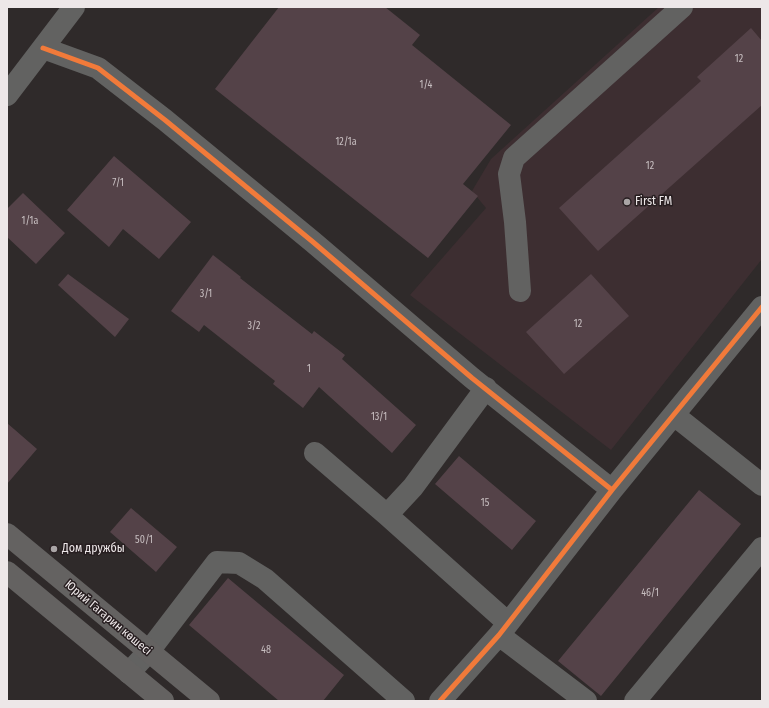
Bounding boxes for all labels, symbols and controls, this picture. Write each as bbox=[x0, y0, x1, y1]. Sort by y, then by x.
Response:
house number: 12 bbox=[735, 53, 743, 65]
house number: 1/4 bbox=[420, 79, 432, 91]
house number: 12/1а bbox=[335, 136, 357, 148]
house number: 12 bbox=[646, 160, 654, 172]
house number: 7/1 bbox=[112, 177, 124, 189]
place label: First FM bbox=[635, 195, 672, 209]
marker: First FM bbox=[622, 197, 632, 207]
house number: 1/1а bbox=[22, 215, 38, 227]
house number: 3/1 bbox=[200, 288, 212, 300]
house number: 12 bbox=[574, 318, 582, 330]
house number: 3/2 bbox=[248, 320, 260, 332]
house number: 1 bbox=[307, 363, 311, 375]
house number: 13/1 bbox=[371, 411, 387, 423]
house number: 15 bbox=[481, 497, 489, 509]
house number: 50/1 bbox=[135, 534, 153, 546]
place label: Дом дружбы bbox=[62, 542, 125, 556]
marker: Дом дружбы bbox=[49, 544, 59, 554]
street label: Юрий Гагарин көшесі bbox=[62, 578, 154, 658]
house number: 46/1 bbox=[641, 587, 659, 599]
house number: 48 bbox=[261, 644, 271, 656]

